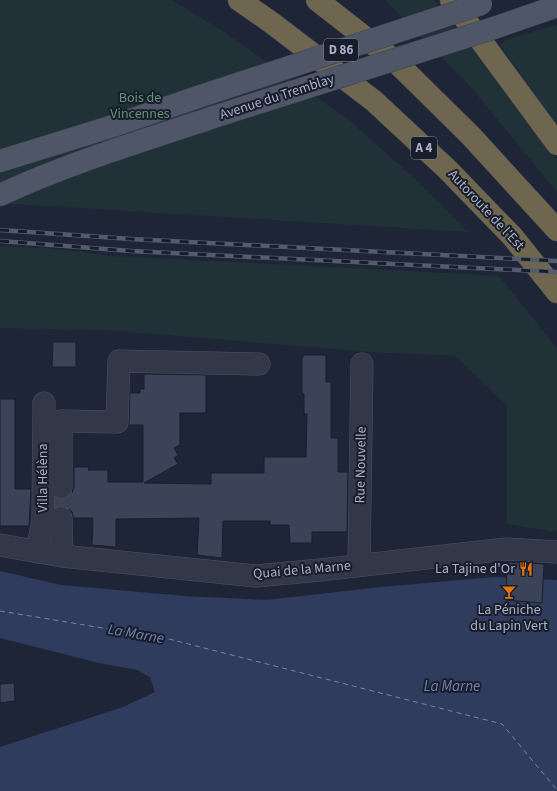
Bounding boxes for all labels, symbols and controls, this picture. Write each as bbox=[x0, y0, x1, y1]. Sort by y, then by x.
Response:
road number: D 86 bbox=[324, 39, 358, 61]
street label: Avenue du Tremblay bbox=[217, 69, 337, 125]
park label: Bois de Vincennes bbox=[110, 88, 170, 124]
road number: A 4 bbox=[411, 137, 437, 159]
street label: Autoroute de l’Est bbox=[443, 165, 529, 255]
street label: Rue Nouvelle bbox=[350, 426, 372, 504]
street label: Villa Hélèna bbox=[33, 444, 53, 512]
street label: Quai de la Marne bbox=[252, 556, 352, 584]
place label: La Tajine d'Or bbox=[435, 559, 515, 579]
restaurant icon: La Tajine d'Or bbox=[518, 561, 534, 577]
bar icon: La Péniche du Lapin Vert bbox=[501, 584, 517, 600]
place label: La Péniche du Lapin Vert bbox=[470, 600, 548, 636]
water label: La Marne bbox=[106, 619, 166, 649]
water label: La Marne bbox=[424, 676, 480, 697]

